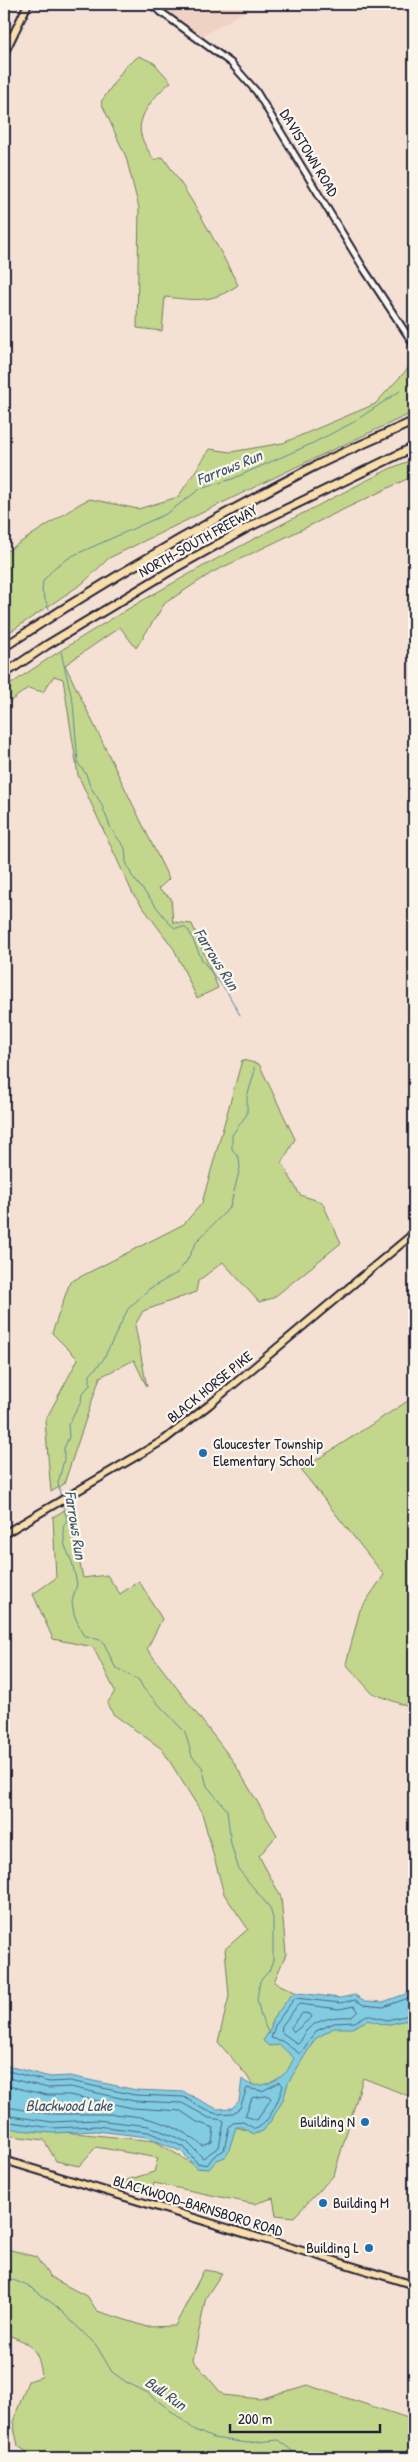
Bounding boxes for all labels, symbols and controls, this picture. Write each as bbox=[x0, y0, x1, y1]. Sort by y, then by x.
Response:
street label: DAVISTOWN ROAD bbox=[275, 105, 344, 201]
water label: Farrows Run bbox=[193, 443, 267, 490]
street label: NORTH-SOUTH FREEWAY bbox=[134, 499, 261, 582]
water label: Farrows Run bbox=[189, 924, 246, 996]
street label: BLACK HORSE PIKE bbox=[163, 1345, 257, 1428]
place label: Gloucester Township Elementary School bbox=[213, 1433, 323, 1471]
marker: Gloucester Township Elementary School bbox=[197, 1447, 209, 1459]
water label: Farrows Run bbox=[60, 1489, 93, 1563]
water label: Blackwood Lake bbox=[26, 2094, 113, 2116]
place label: Building N bbox=[300, 2111, 355, 2132]
marker: Building N bbox=[359, 2116, 371, 2128]
street label: BLACKWOOD-BARNSBORO ROAD bbox=[111, 2170, 286, 2242]
place label: Building M bbox=[333, 2192, 389, 2213]
marker: Building M bbox=[317, 2197, 329, 2209]
place label: Building L bbox=[306, 2237, 359, 2258]
marker: Building L bbox=[363, 2242, 375, 2254]
water label: Bull Run bbox=[141, 2371, 193, 2416]
scale bar bbox=[230, 2402, 380, 2434]
text: 200 m bbox=[238, 2408, 272, 2429]

